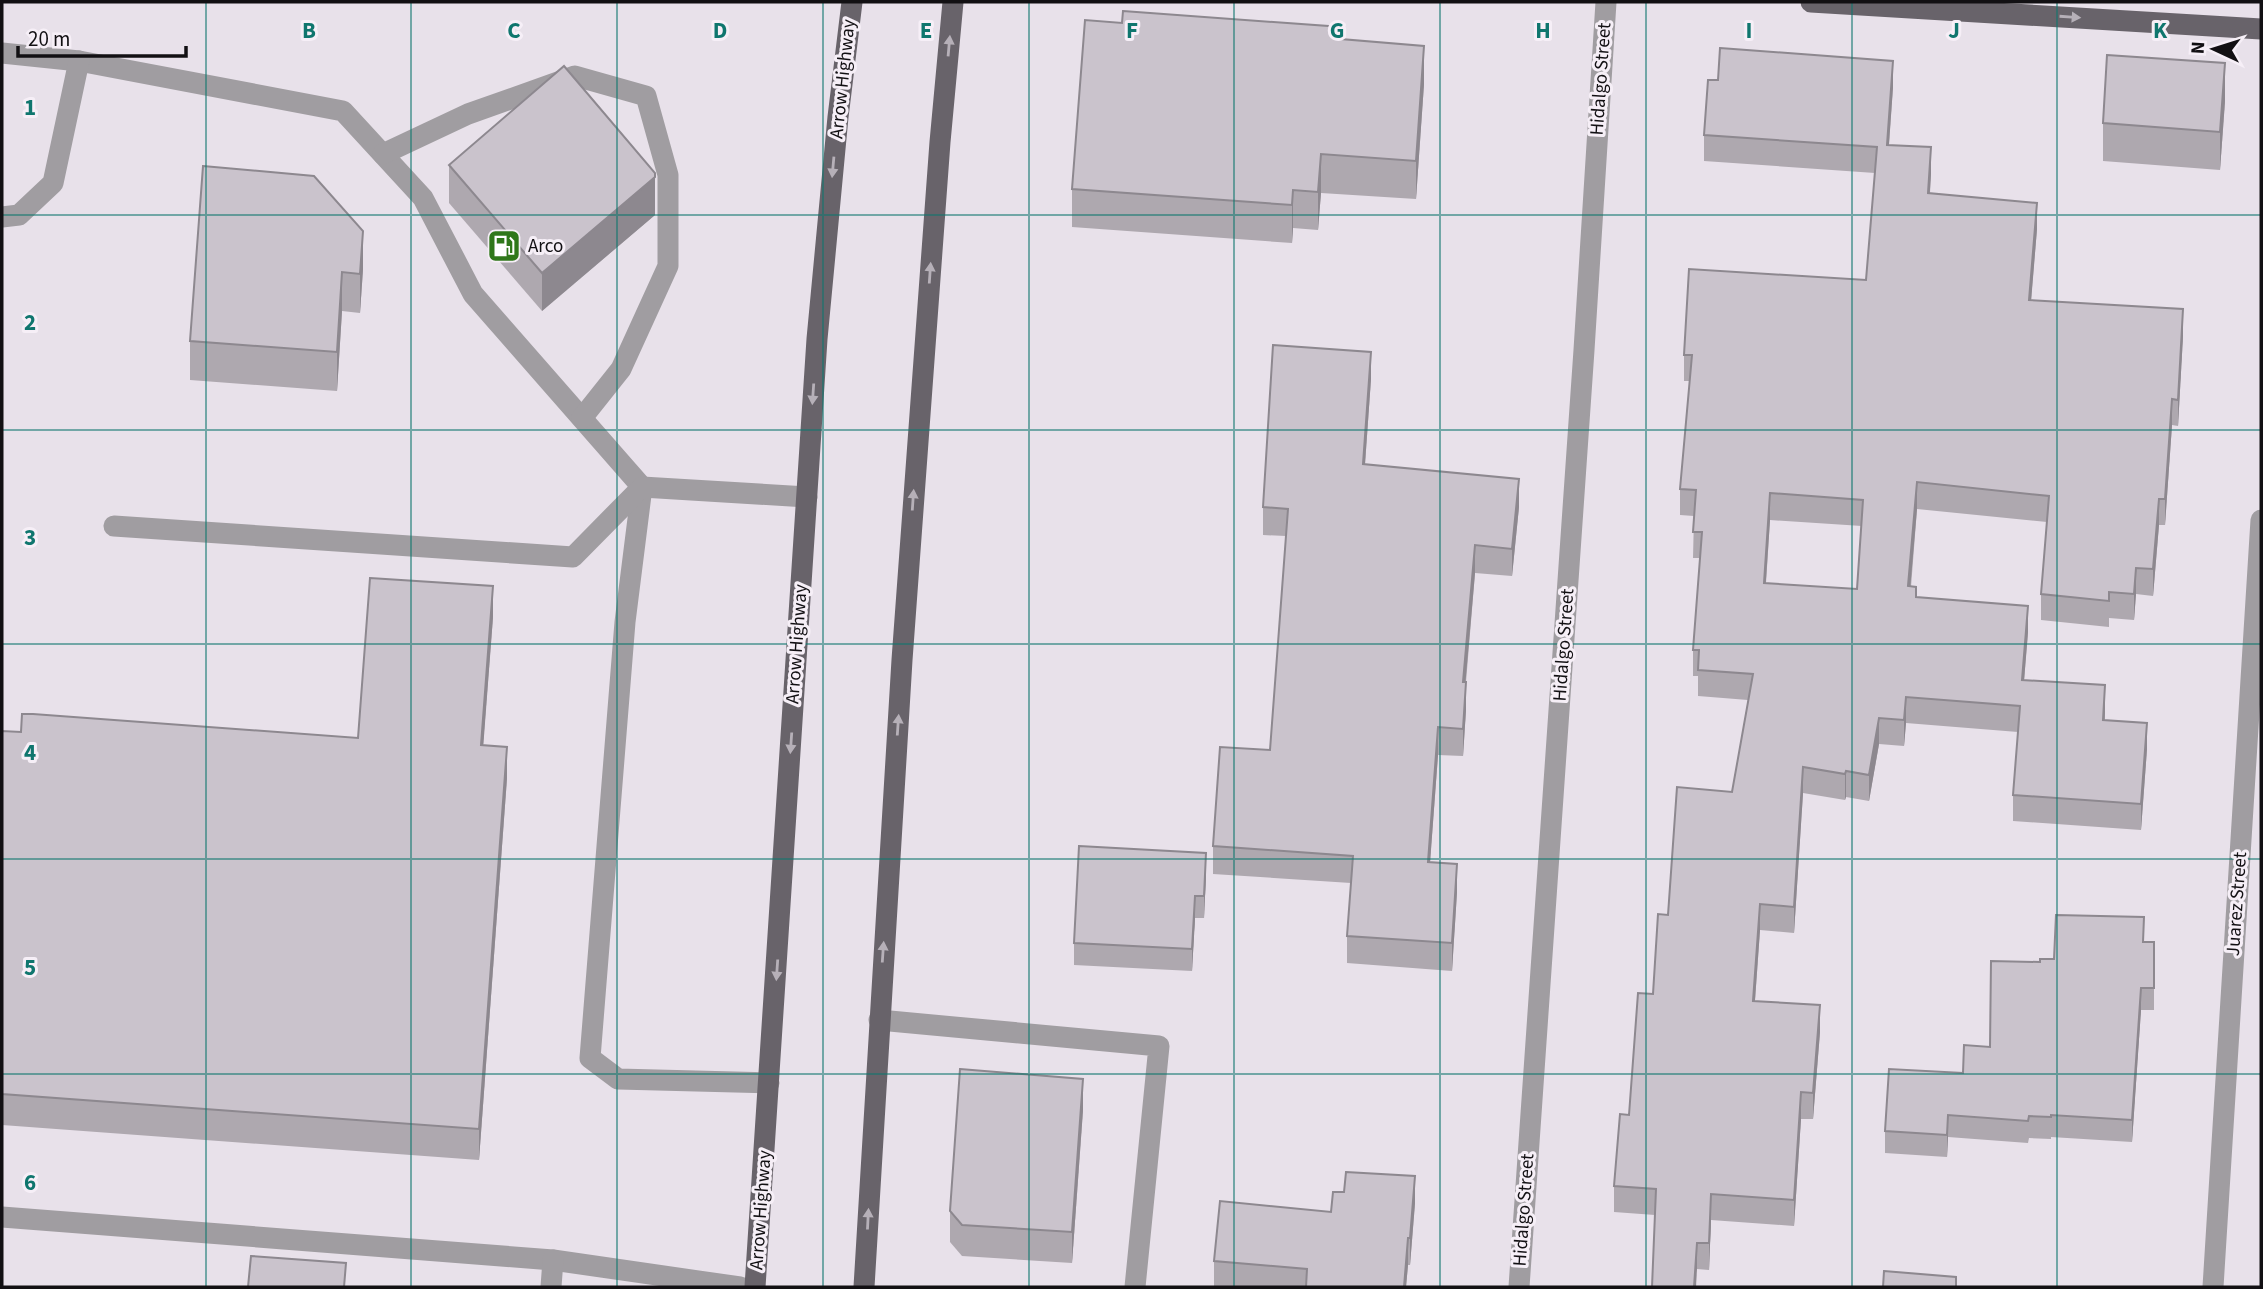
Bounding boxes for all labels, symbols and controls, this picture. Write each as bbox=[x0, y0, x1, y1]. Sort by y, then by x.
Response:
one-way arrow bbox=[2059, 12, 2081, 23]
scale bar bbox=[18, 14, 186, 58]
text: B bbox=[302, 14, 316, 47]
text: C bbox=[507, 14, 521, 47]
text: D bbox=[713, 14, 727, 47]
text: E bbox=[920, 14, 932, 47]
text: F bbox=[1126, 14, 1138, 47]
text: G bbox=[1330, 14, 1344, 47]
text: H bbox=[1535, 14, 1551, 47]
text: I bbox=[1746, 14, 1752, 47]
text: J bbox=[1948, 14, 1960, 47]
text: K bbox=[2153, 14, 2168, 47]
north arrow bbox=[2179, 14, 2249, 84]
street label: Arrow Highway bbox=[823, 18, 863, 140]
street label: Hidalgo Street bbox=[1584, 21, 1618, 136]
text: 20 m bbox=[28, 24, 70, 54]
one-way arrow bbox=[944, 35, 955, 57]
text: N bbox=[2185, 41, 2212, 55]
text: 1 bbox=[24, 91, 36, 124]
one-way arrow bbox=[827, 156, 838, 178]
fuel station icon: Arco bbox=[485, 227, 523, 265]
place label: Arco bbox=[528, 233, 563, 260]
one-way arrow bbox=[925, 262, 936, 284]
text: 2 bbox=[24, 306, 36, 339]
one-way arrow bbox=[808, 383, 819, 405]
one-way arrow bbox=[908, 488, 919, 510]
text: 3 bbox=[24, 521, 36, 554]
street label: Arrow Highway bbox=[779, 583, 815, 705]
street label: Hidalgo Street bbox=[1547, 587, 1581, 702]
one-way arrow bbox=[893, 713, 904, 735]
one-way arrow bbox=[785, 732, 796, 754]
text: 4 bbox=[24, 736, 36, 769]
street label: Juarez Street bbox=[2220, 850, 2254, 957]
one-way arrow bbox=[878, 940, 889, 962]
text: 5 bbox=[24, 951, 36, 984]
one-way arrow bbox=[771, 959, 782, 981]
street label: Arrow Highway bbox=[743, 1149, 779, 1271]
street label: Hidalgo Street bbox=[1507, 1152, 1541, 1267]
text: 6 bbox=[24, 1166, 36, 1199]
one-way arrow bbox=[863, 1208, 874, 1230]

